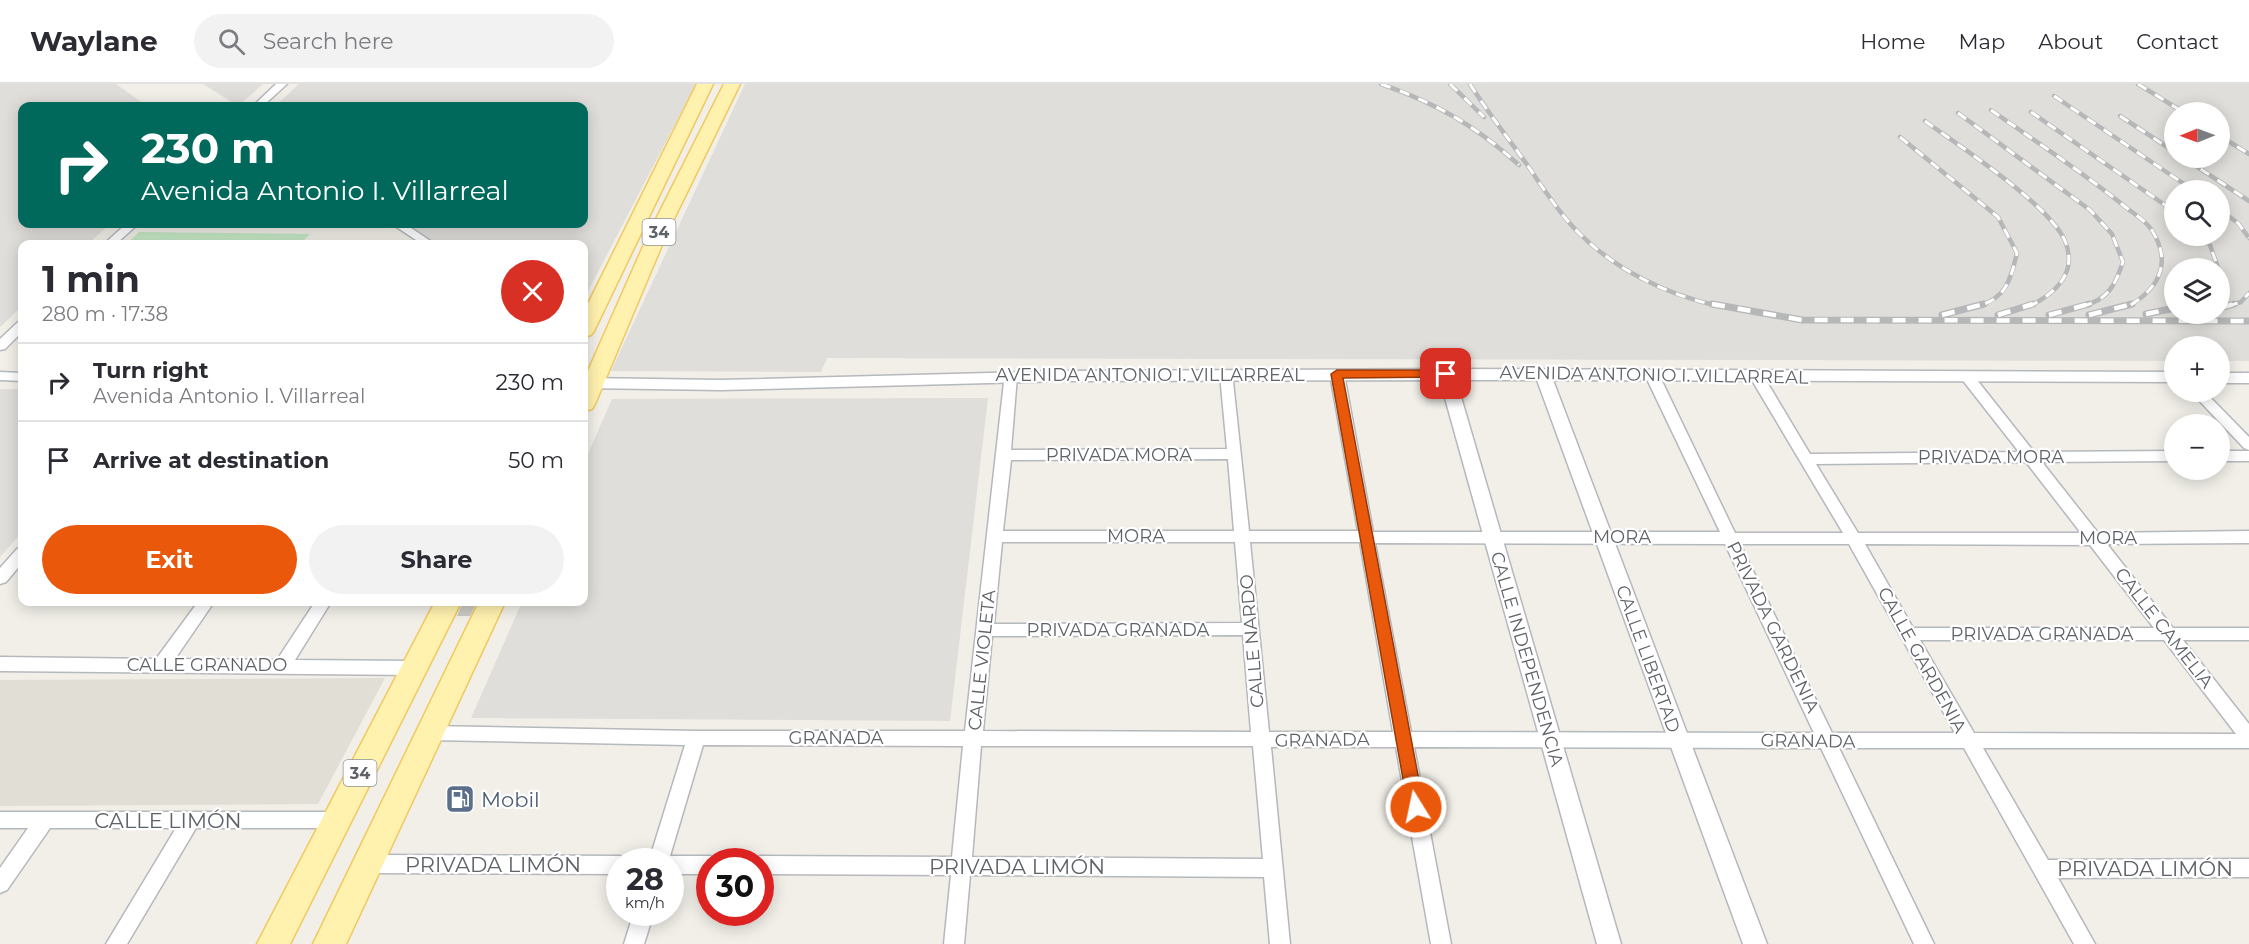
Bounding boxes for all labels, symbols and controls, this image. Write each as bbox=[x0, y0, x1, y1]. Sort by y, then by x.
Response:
search box bbox=[194, 14, 614, 68]
text: Waylane bbox=[30, 24, 158, 58]
icon: search bbox=[215, 25, 248, 58]
text: Search here bbox=[263, 28, 393, 55]
text: Home bbox=[1860, 29, 1925, 54]
text: Map bbox=[1958, 29, 2005, 54]
text: About bbox=[2038, 29, 2103, 54]
text: Contact bbox=[2136, 29, 2219, 54]
north arrow bbox=[2164, 102, 2230, 168]
map controls bbox=[2164, 102, 2230, 480]
text: 230 m bbox=[141, 122, 275, 174]
icon: right bbox=[42, 126, 120, 204]
text: Avenida Antonio I. Villarreal bbox=[141, 174, 509, 207]
button: search bbox=[2164, 180, 2230, 246]
road number: 34 bbox=[642, 219, 676, 245]
text: 1 min bbox=[42, 257, 140, 301]
button: layers bbox=[2164, 258, 2230, 324]
button: close bbox=[501, 260, 564, 323]
text: 280 m · 17:38 bbox=[42, 302, 168, 326]
button: + bbox=[2164, 336, 2230, 402]
pin bbox=[1420, 348, 1471, 399]
text: Turn right bbox=[93, 357, 208, 384]
icon: arrive bbox=[1429, 357, 1462, 390]
street label: AVENIDA ANTONIO I. VILLARREAL bbox=[1499, 361, 1809, 389]
street label: AVENIDA ANTONIO I. VILLARREAL bbox=[995, 364, 1305, 386]
icon: right bbox=[42, 366, 75, 399]
text: 230 m bbox=[495, 369, 564, 396]
text: Avenida Antonio I. Villarreal bbox=[93, 384, 365, 408]
button: − bbox=[2164, 414, 2230, 480]
icon: arrive bbox=[42, 444, 75, 477]
street label: PRIVADA MORA bbox=[1046, 444, 1192, 466]
street label: PRIVADA MORA bbox=[1918, 446, 2064, 468]
text: Arrive at destination bbox=[93, 447, 329, 474]
text: 50 m bbox=[508, 447, 564, 474]
button: Exit bbox=[42, 525, 297, 594]
button: Share bbox=[309, 525, 564, 594]
street label: MORA bbox=[1107, 525, 1165, 547]
street label: MORA bbox=[1593, 526, 1651, 548]
street label: MORA bbox=[2079, 527, 2137, 549]
street label: PRIVADA GARDENIA bbox=[1722, 538, 1824, 716]
street label: CALLE INDEPENDENCIA bbox=[1486, 549, 1568, 769]
street label: CALLE CAMELIA bbox=[2110, 563, 2218, 693]
street label: CALLE NARDO bbox=[1235, 573, 1269, 709]
street label: CALLE LIBERTAD bbox=[1611, 582, 1685, 736]
street label: CALLE GARDENIA bbox=[1873, 583, 1971, 737]
street label: CALLE VIOLETA bbox=[964, 588, 1000, 731]
street label: PRIVADA GRANADA bbox=[1026, 619, 1210, 641]
street label: PRIVADA GRANADA bbox=[1950, 623, 2134, 645]
street label: CALLE GRANADO bbox=[127, 654, 287, 676]
street label: GRANADA bbox=[789, 727, 884, 749]
street label: GRANADA bbox=[1274, 728, 1370, 752]
street label: GRANADA bbox=[1760, 729, 1856, 753]
road number: 34 bbox=[344, 760, 376, 786]
position arrow bbox=[1384, 775, 1448, 839]
fuel station icon: Mobil bbox=[444, 783, 476, 815]
place label: Mobil bbox=[481, 787, 540, 812]
street label: CALLE LIMÓN bbox=[94, 808, 242, 833]
speed limit sign: 30 bbox=[696, 848, 774, 926]
street label: PRIVADA LIMÓN bbox=[405, 852, 581, 877]
street label: PRIVADA LIMÓN bbox=[929, 854, 1105, 879]
street label: PRIVADA LIMÓN bbox=[2057, 856, 2233, 881]
text: 28 bbox=[626, 861, 664, 898]
text: km/h bbox=[625, 893, 665, 912]

